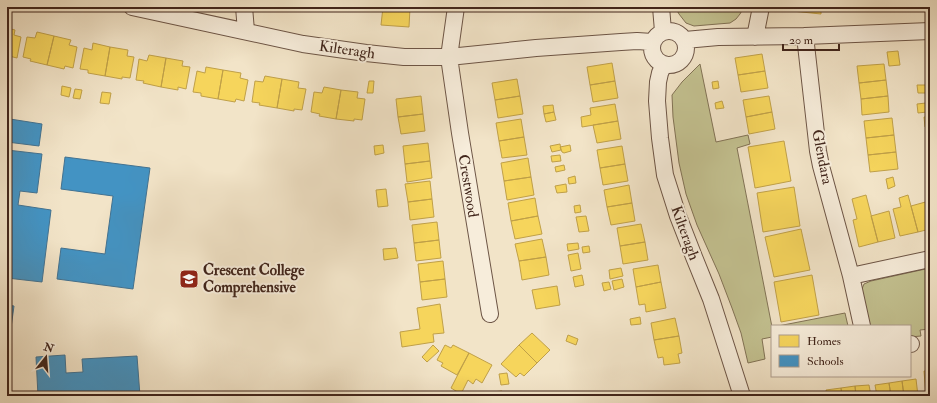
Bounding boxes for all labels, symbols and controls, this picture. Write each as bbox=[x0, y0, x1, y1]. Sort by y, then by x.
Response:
scale bar bbox=[783, 26, 839, 52]
text: 20 m bbox=[789, 33, 814, 48]
street label: Kilteragh bbox=[318, 37, 376, 63]
street label: Glendara bbox=[807, 128, 837, 187]
street label: Crestwood bbox=[454, 153, 482, 220]
street label: Kilteragh bbox=[666, 203, 704, 263]
place label: Crescent College Comprehensive bbox=[203, 261, 305, 298]
school or university icon: Crescent College Comprehensive bbox=[178, 268, 200, 290]
legend bbox=[771, 325, 911, 377]
text: Homes bbox=[807, 334, 841, 349]
north arrow bbox=[26, 337, 66, 377]
text: N bbox=[41, 340, 56, 356]
text: Schools bbox=[807, 354, 844, 369]

